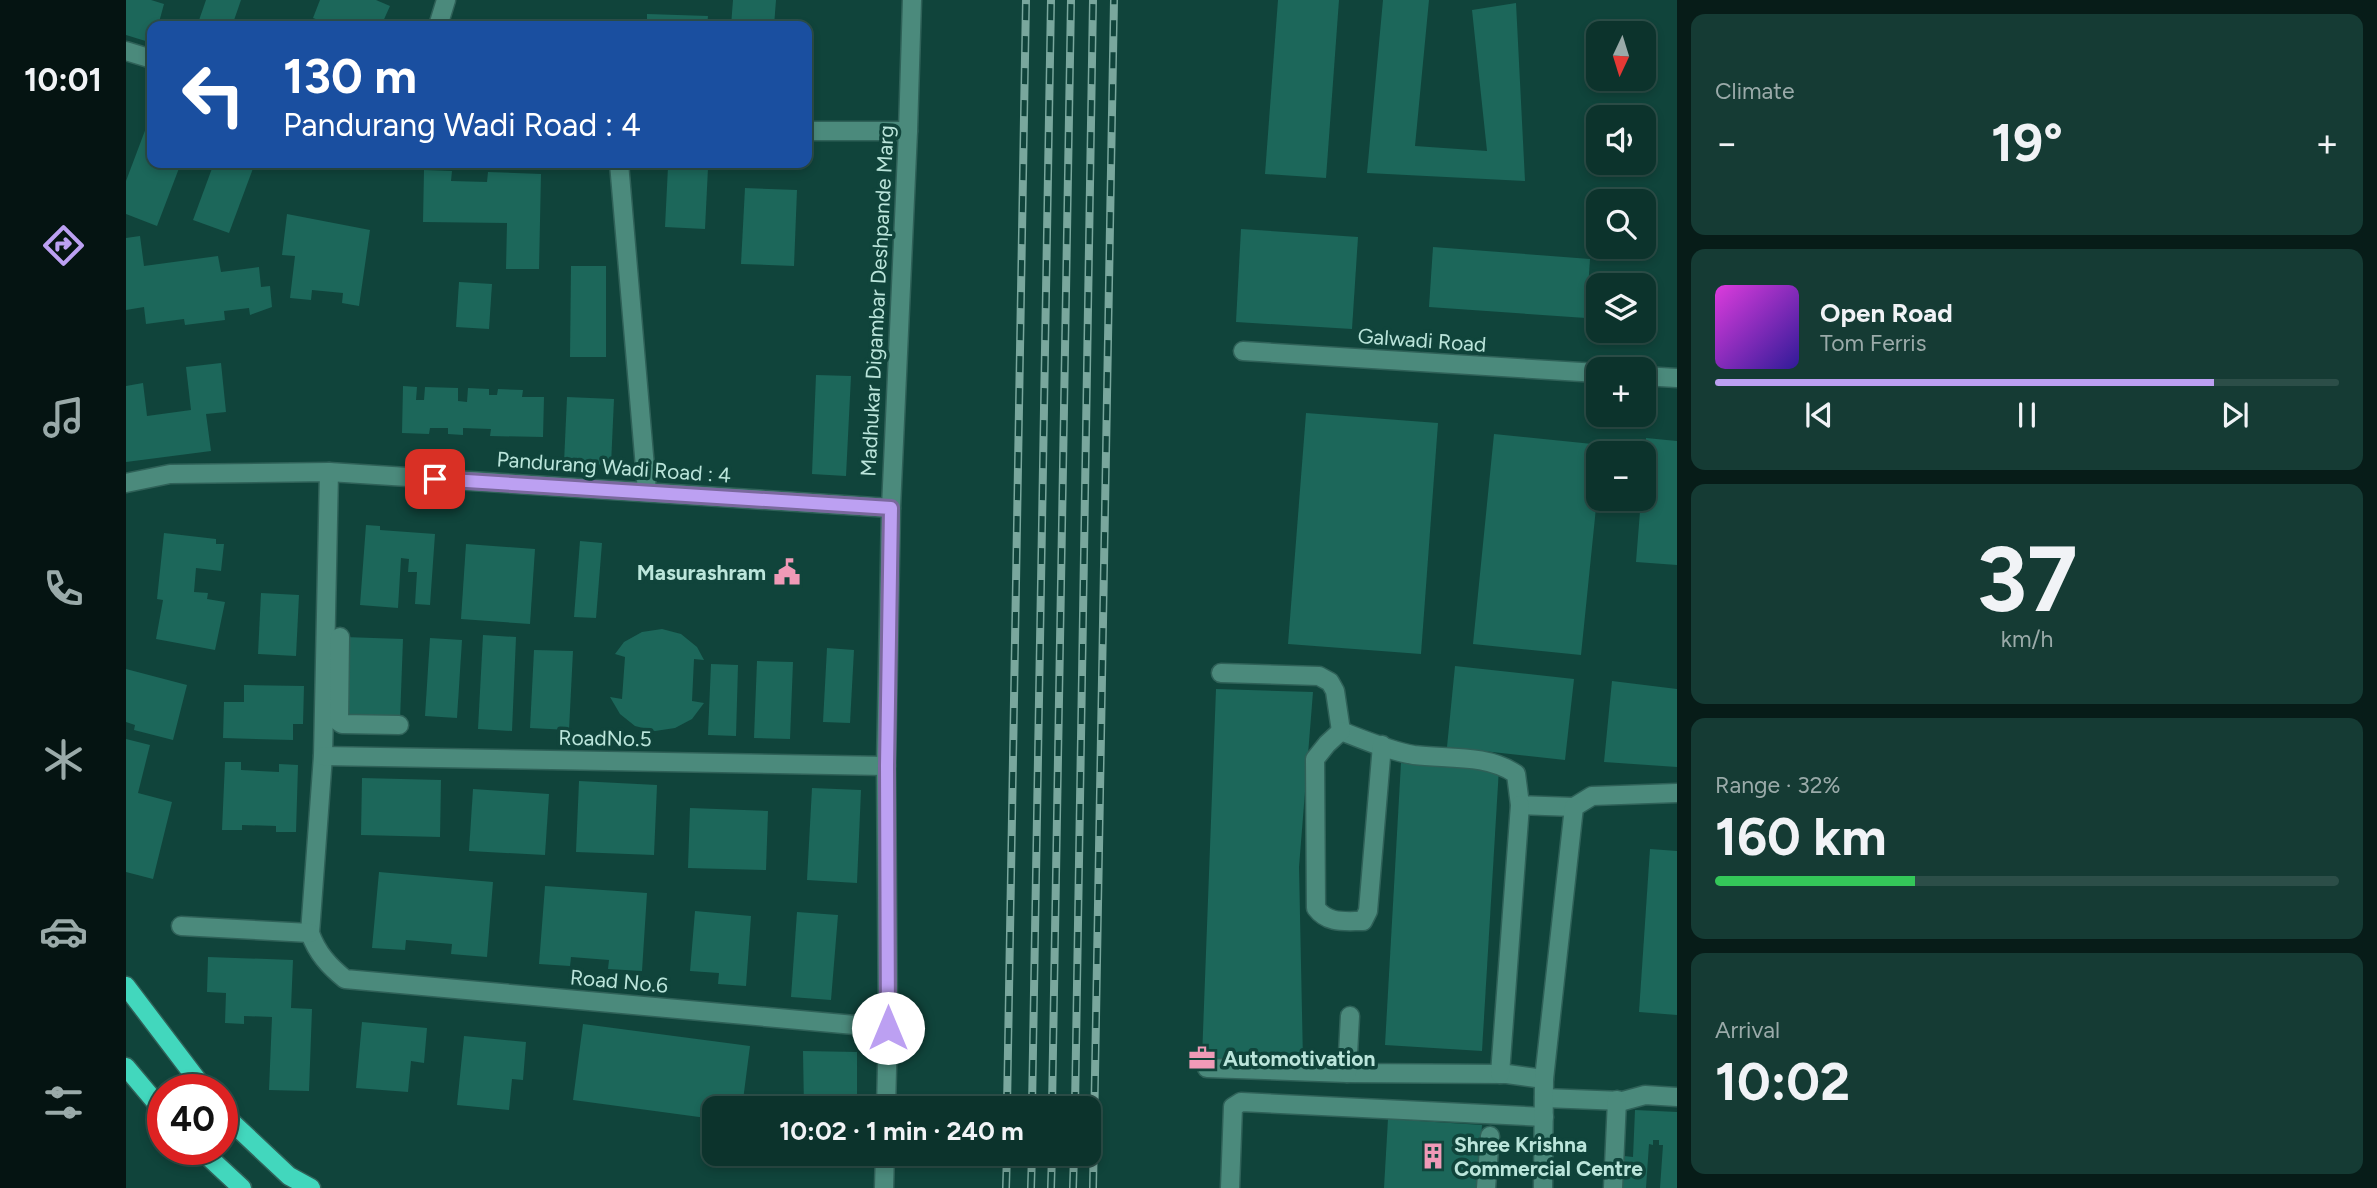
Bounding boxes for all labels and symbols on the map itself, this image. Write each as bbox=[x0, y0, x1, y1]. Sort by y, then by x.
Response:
north arrow bbox=[1586, 21, 1656, 91]
street label: Madhukar Digambar Deshpande Marg bbox=[855, 125, 899, 477]
street label: Galwadi Road bbox=[1357, 323, 1487, 357]
street label: Pandurang Wadi Road : 4 bbox=[496, 446, 732, 488]
pin bbox=[405, 449, 465, 509]
public building icon: Masurashram bbox=[772, 557, 802, 587]
place label: Masurashram bbox=[637, 560, 766, 585]
street label: RoadNo.5 bbox=[558, 725, 652, 751]
street label: Road No.6 bbox=[569, 964, 669, 998]
position arrow bbox=[851, 991, 925, 1065]
office icon: Automotivation bbox=[1187, 1043, 1217, 1073]
place label: Automotivation bbox=[1223, 1046, 1375, 1071]
speed limit sign: 40 bbox=[147, 1074, 238, 1165]
place label: Shree Krishna Commercial Centre bbox=[1454, 1132, 1643, 1181]
building icon: Shree Krishna Commercial Centre bbox=[1418, 1141, 1448, 1171]

